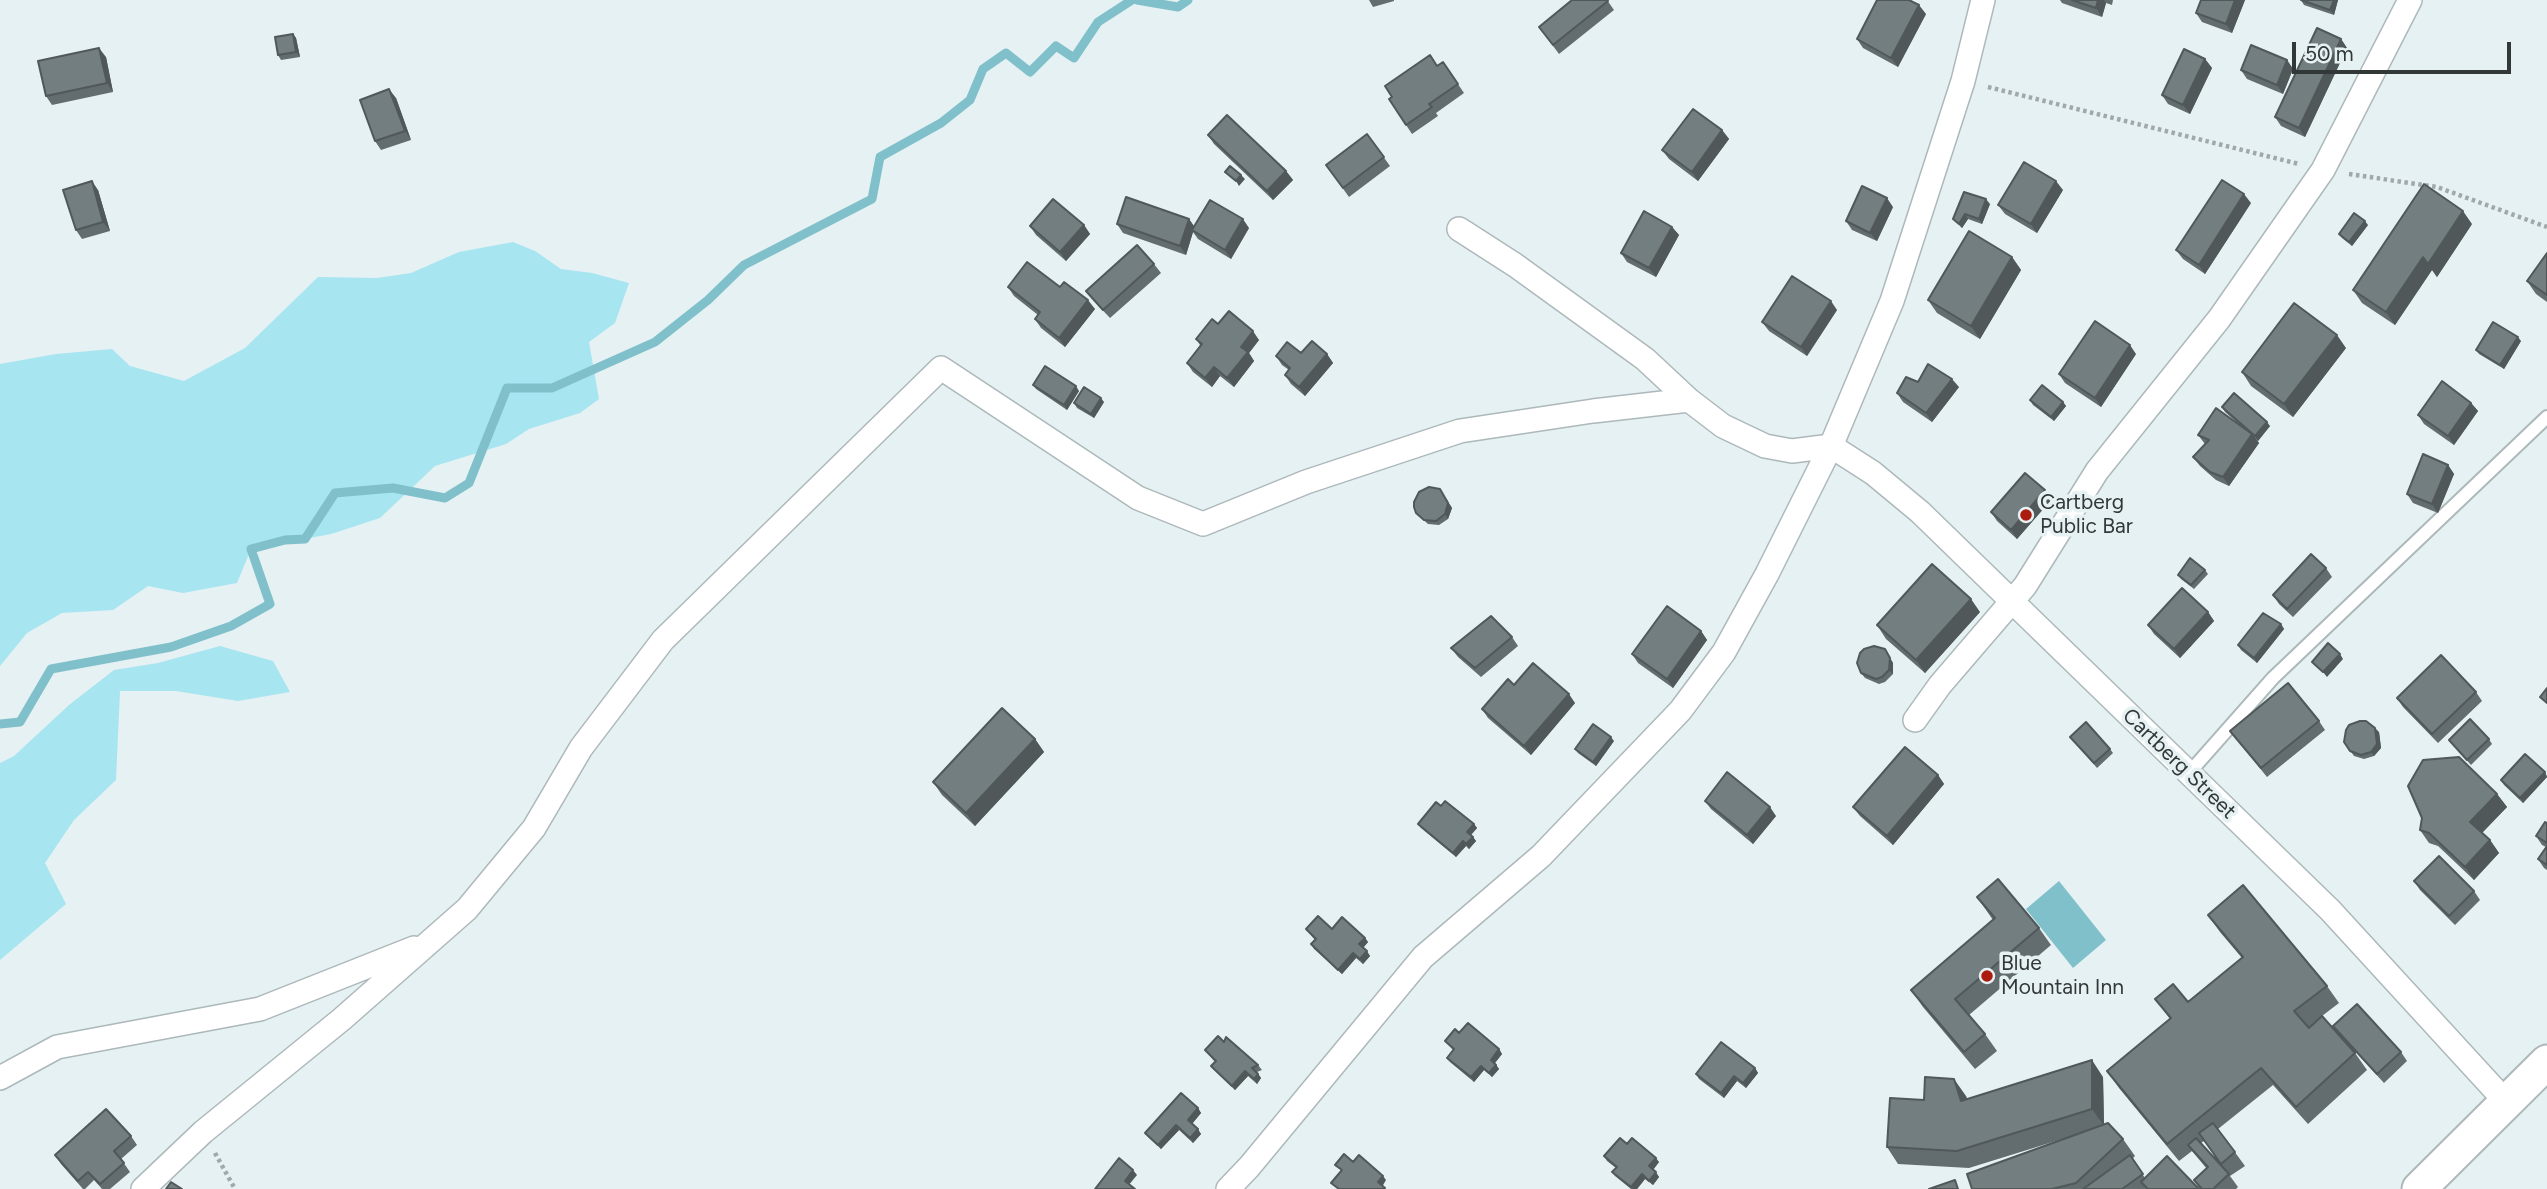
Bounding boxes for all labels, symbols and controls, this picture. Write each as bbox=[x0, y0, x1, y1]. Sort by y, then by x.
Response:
scale bar bbox=[2295, 28, 2514, 72]
text: 50 m bbox=[2305, 41, 2354, 66]
place label: Cartberg Public Bar bbox=[2040, 490, 2133, 540]
marker: Cartberg Public Bar bbox=[2018, 507, 2034, 523]
street label: Cartberg Street bbox=[2117, 704, 2241, 824]
place label: Blue Mountain Inn bbox=[2001, 951, 2124, 1001]
marker: Blue Mountain Inn bbox=[1979, 968, 1995, 984]

